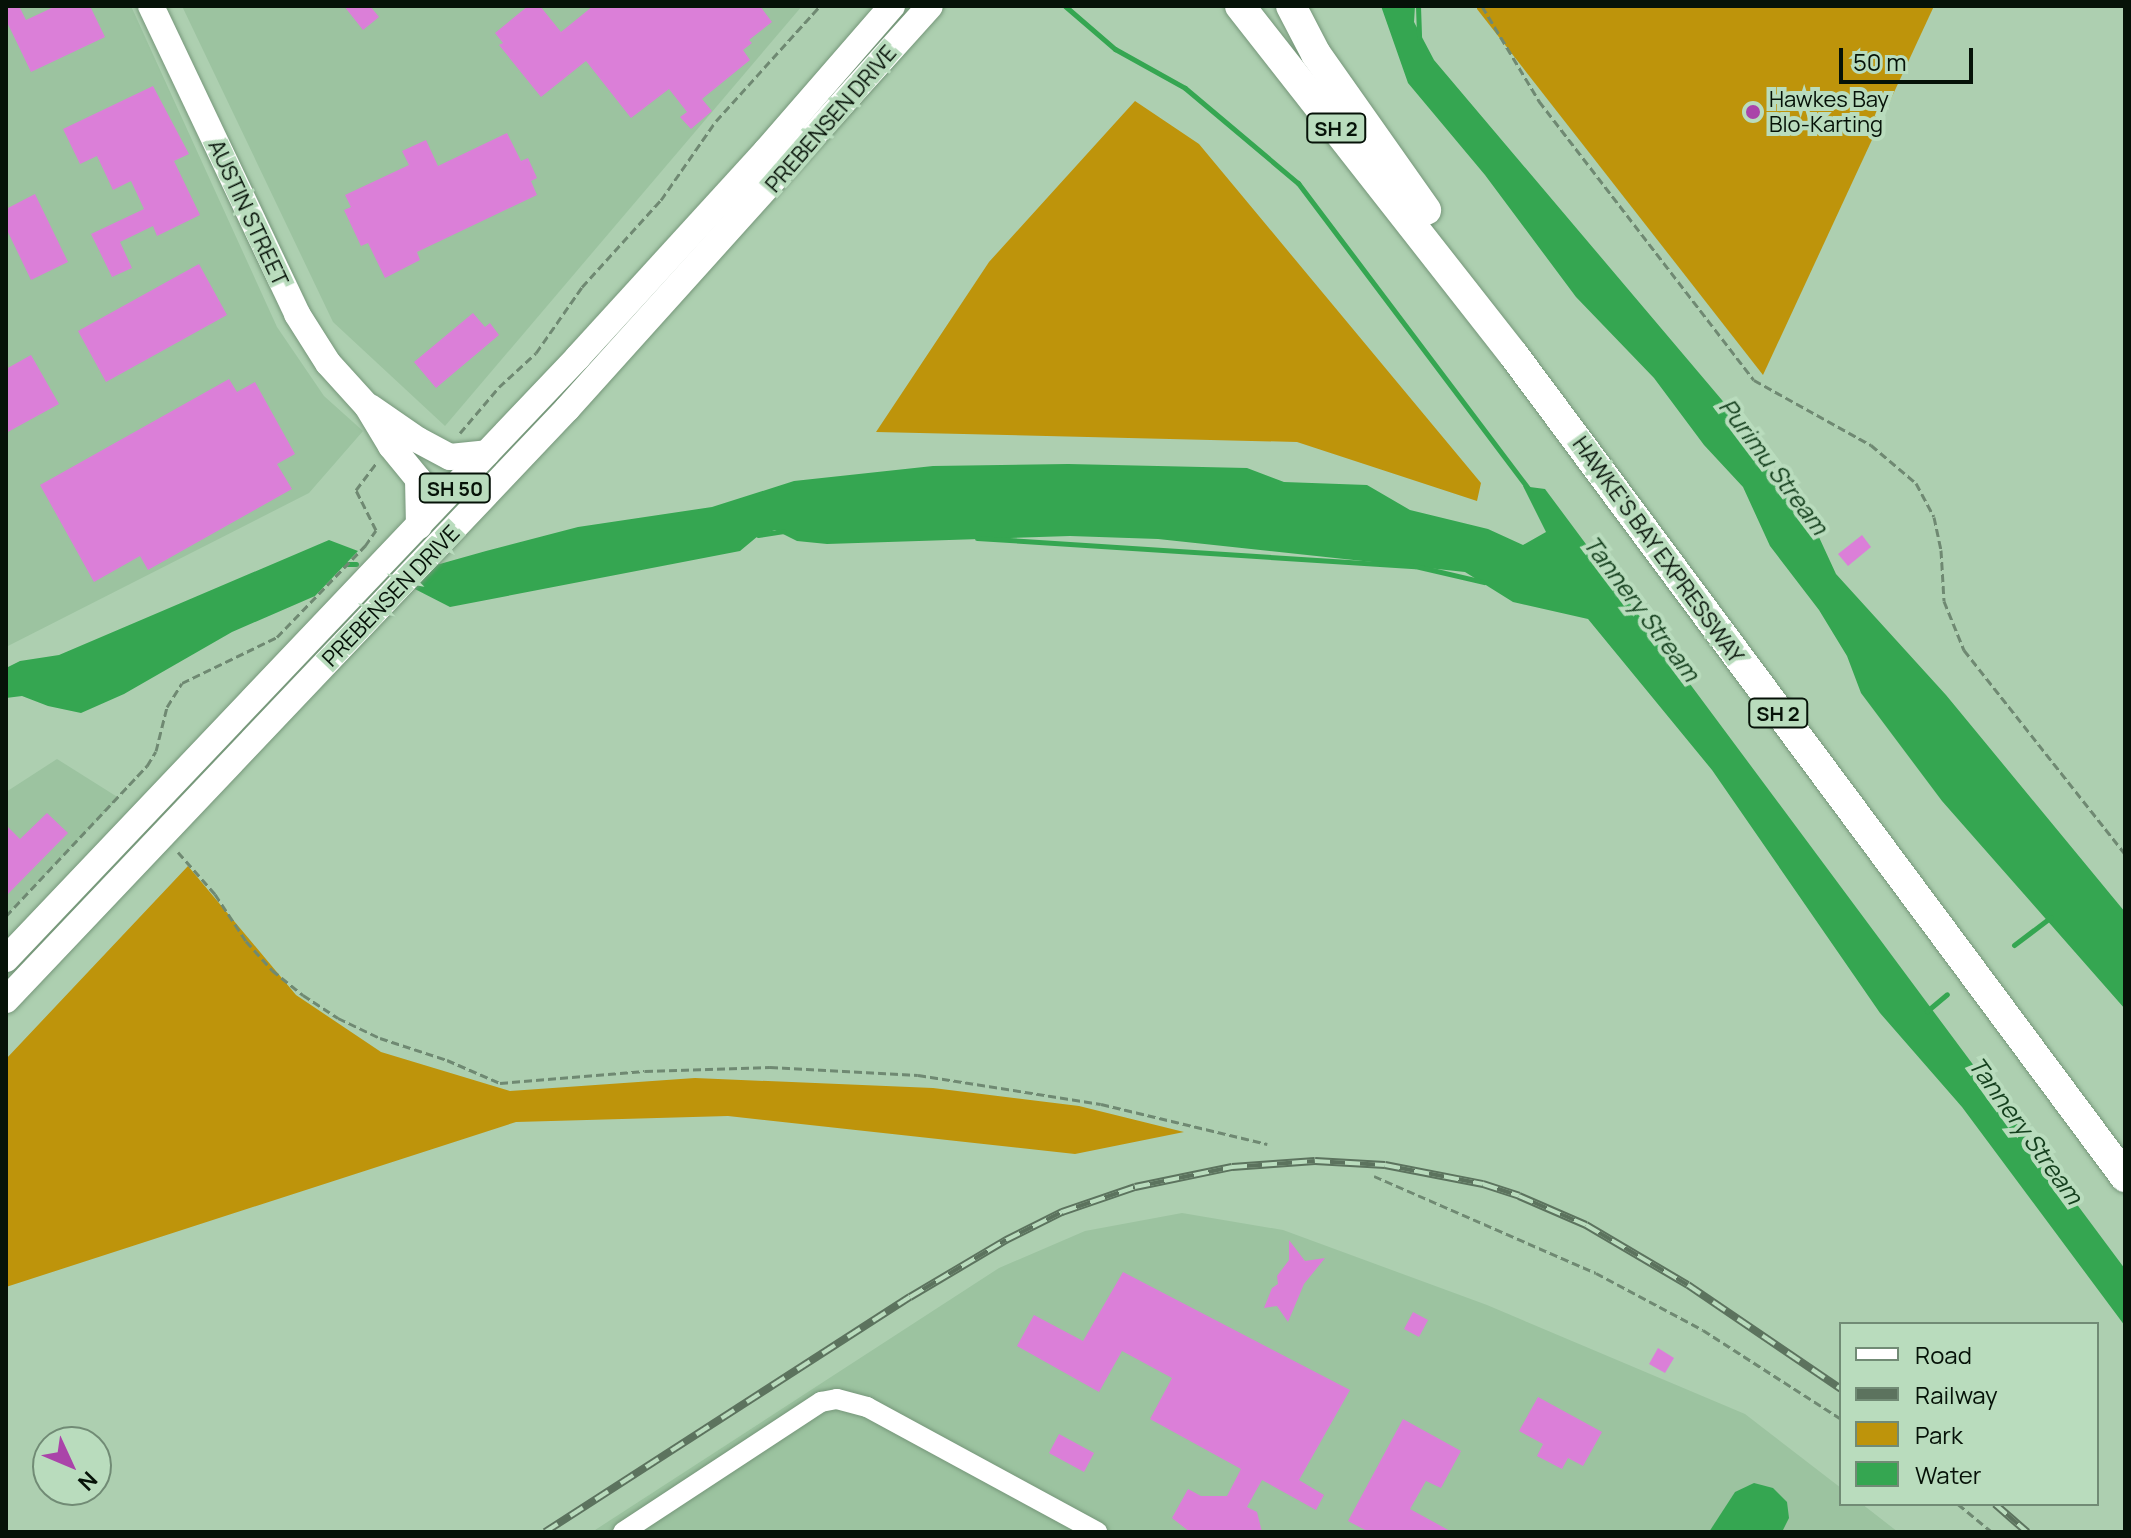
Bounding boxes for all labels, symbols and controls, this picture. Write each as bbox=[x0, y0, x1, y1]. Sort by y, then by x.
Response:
scale bar bbox=[1843, 32, 1977, 82]
street label: PREBENSEN DRIVE bbox=[760, 40, 902, 198]
text: 50 m bbox=[1853, 45, 1907, 78]
place label: Hawkes Bay Blo-Karting bbox=[1769, 86, 1889, 138]
marker: Hawkes Bay Blo-Karting bbox=[1744, 103, 1762, 121]
road number: SH 2 bbox=[1306, 112, 1366, 144]
street label: AUSTIN STREET bbox=[203, 136, 293, 290]
water label: Purimu Stream bbox=[1714, 392, 1834, 540]
street label: HAWKE'S BAY EXPRESSWAY bbox=[1567, 431, 1749, 669]
road number: SH 50 bbox=[417, 472, 493, 504]
street label: PREBENSEN DRIVE bbox=[317, 520, 465, 672]
water label: Tannery Stream bbox=[1578, 530, 1706, 686]
road number: SH 2 bbox=[1748, 697, 1808, 729]
water label: Tannery Stream bbox=[1963, 1051, 2089, 1209]
legend bbox=[1839, 1322, 2099, 1506]
text: Road bbox=[1915, 1338, 1972, 1371]
text: Railway bbox=[1915, 1378, 1998, 1411]
text: Park bbox=[1915, 1418, 1963, 1451]
north arrow bbox=[32, 1426, 112, 1506]
text: Water bbox=[1915, 1458, 1982, 1491]
text: N bbox=[72, 1465, 104, 1497]

